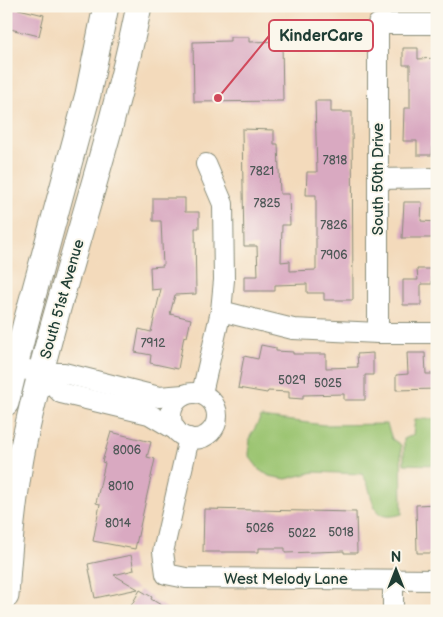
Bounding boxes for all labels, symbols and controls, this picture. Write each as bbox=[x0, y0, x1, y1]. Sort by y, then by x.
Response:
callout: KinderCare bbox=[269, 20, 373, 51]
text: KinderCare bbox=[279, 27, 363, 46]
street label: South 50th Drive bbox=[369, 123, 388, 235]
house number: 7818 bbox=[323, 153, 347, 168]
house number: 7821 bbox=[250, 164, 274, 179]
house number: 7825 bbox=[254, 196, 281, 211]
house number: 7826 bbox=[320, 218, 348, 233]
street label: South 51st Avenue bbox=[36, 237, 89, 361]
house number: 7906 bbox=[320, 248, 348, 263]
house number: 7912 bbox=[141, 336, 165, 351]
house number: 5029 bbox=[278, 373, 306, 388]
house number: 5025 bbox=[314, 376, 342, 391]
house number: 8006 bbox=[113, 443, 141, 458]
house number: 8010 bbox=[108, 479, 134, 494]
house number: 8014 bbox=[105, 516, 132, 531]
house number: 5026 bbox=[246, 521, 274, 536]
house number: 5018 bbox=[328, 525, 354, 540]
house number: 5022 bbox=[288, 526, 316, 541]
north arrow bbox=[370, 544, 420, 594]
text: N bbox=[391, 549, 401, 566]
street label: West Melody Lane bbox=[224, 570, 348, 589]

